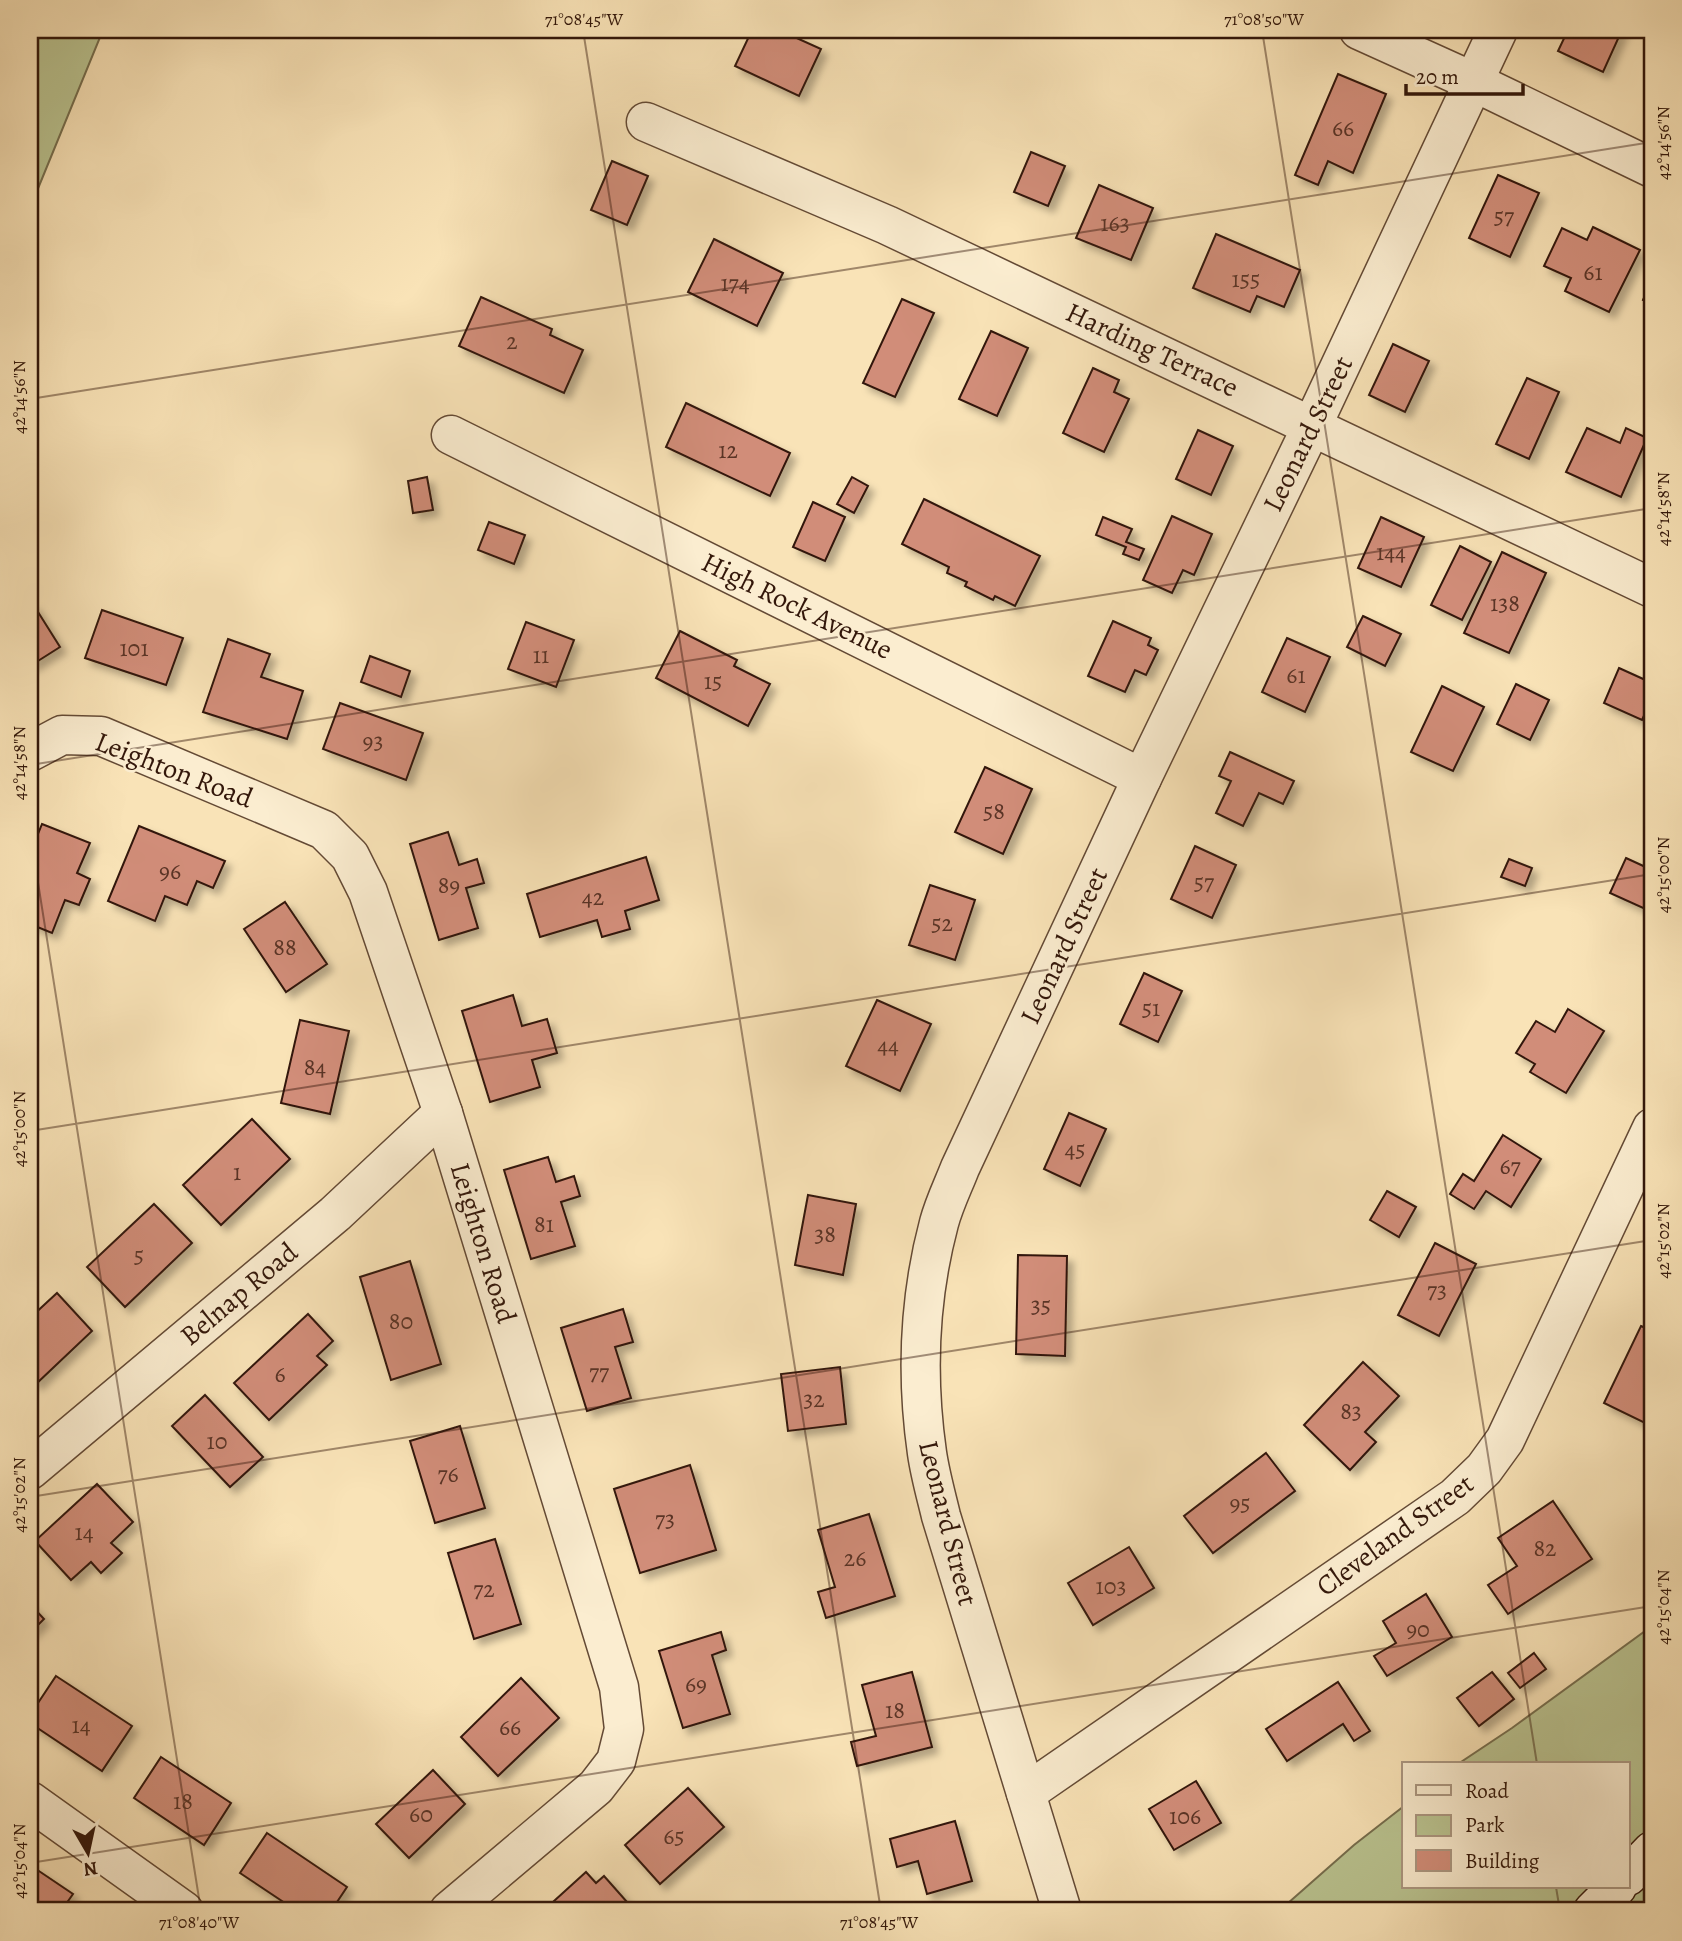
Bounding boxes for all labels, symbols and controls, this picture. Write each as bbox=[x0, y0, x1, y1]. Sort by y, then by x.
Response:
text: 71°08'45"W bbox=[545, 7, 624, 31]
text: 71°08'50"W bbox=[1224, 7, 1304, 31]
scale bar bbox=[1406, 52, 1523, 96]
text: 20 m bbox=[1416, 63, 1459, 91]
text: 42°14'56"N bbox=[1651, 106, 1675, 180]
house number: 66 bbox=[1332, 112, 1354, 144]
house number: 57 bbox=[1494, 200, 1515, 232]
house number: 163 bbox=[1100, 207, 1130, 239]
house number: 61 bbox=[1583, 256, 1603, 288]
house number: 155 bbox=[1232, 263, 1260, 295]
house number: 174 bbox=[720, 267, 750, 299]
street label: Harding Terrace bbox=[1060, 293, 1244, 407]
house number: 2 bbox=[506, 325, 518, 357]
street label: Leonard Street bbox=[1254, 350, 1362, 518]
text: 42°14'56"N bbox=[7, 360, 31, 434]
house number: 12 bbox=[718, 434, 738, 466]
text: 42°14'58"N bbox=[1651, 472, 1675, 546]
house number: 144 bbox=[1376, 536, 1406, 568]
street label: High Rock Avenue bbox=[695, 543, 899, 669]
house number: 138 bbox=[1490, 587, 1520, 619]
house number: 101 bbox=[119, 632, 149, 664]
house number: 11 bbox=[533, 639, 549, 671]
house number: 61 bbox=[1286, 659, 1306, 691]
house number: 15 bbox=[704, 665, 722, 697]
street label: Leighton Road bbox=[90, 723, 259, 818]
house number: 93 bbox=[363, 725, 383, 757]
text: 42°14'58"N bbox=[7, 726, 31, 800]
house number: 58 bbox=[983, 795, 1005, 827]
text: 42°15'00"N bbox=[1651, 837, 1675, 913]
house number: 96 bbox=[159, 855, 181, 887]
street label: Leonard Street bbox=[1011, 861, 1117, 1031]
house number: 57 bbox=[1194, 866, 1215, 898]
house number: 89 bbox=[438, 869, 460, 901]
house number: 42 bbox=[582, 881, 604, 913]
house number: 52 bbox=[931, 907, 953, 939]
house number: 88 bbox=[273, 931, 297, 963]
house number: 51 bbox=[1142, 992, 1160, 1024]
house number: 44 bbox=[877, 1029, 899, 1061]
house number: 84 bbox=[304, 1051, 326, 1083]
text: 42°15'00"N bbox=[7, 1091, 31, 1167]
house number: 45 bbox=[1064, 1133, 1086, 1165]
house number: 67 bbox=[1499, 1150, 1522, 1182]
house number: 1 bbox=[233, 1156, 241, 1188]
street label: Leighton Road bbox=[441, 1158, 526, 1329]
text: 42°15'02"N bbox=[1651, 1203, 1675, 1279]
house number: 81 bbox=[534, 1208, 554, 1240]
house number: 38 bbox=[814, 1218, 836, 1250]
street label: Belnap Road bbox=[172, 1233, 307, 1354]
house number: 5 bbox=[134, 1239, 144, 1271]
house number: 73 bbox=[1427, 1274, 1447, 1306]
house number: 35 bbox=[1031, 1289, 1051, 1321]
house number: 80 bbox=[389, 1305, 413, 1337]
house number: 77 bbox=[589, 1356, 610, 1388]
house number: 6 bbox=[274, 1358, 286, 1390]
house number: 32 bbox=[803, 1383, 825, 1415]
house number: 83 bbox=[1340, 1395, 1362, 1427]
house number: 10 bbox=[207, 1425, 228, 1457]
street label: Leonard Street bbox=[909, 1436, 987, 1610]
text: 42°15'02"N bbox=[7, 1457, 31, 1533]
house number: 76 bbox=[437, 1458, 459, 1490]
street label: Cleveland Street bbox=[1309, 1465, 1481, 1605]
house number: 95 bbox=[1229, 1487, 1251, 1519]
house number: 73 bbox=[655, 1503, 675, 1535]
house number: 14 bbox=[74, 1516, 94, 1548]
house number: 82 bbox=[1533, 1532, 1557, 1564]
house number: 26 bbox=[844, 1542, 866, 1574]
text: 42°15'04"N bbox=[1651, 1569, 1675, 1645]
house number: 103 bbox=[1096, 1570, 1126, 1602]
house number: 72 bbox=[473, 1573, 495, 1605]
house number: 90 bbox=[1406, 1613, 1430, 1645]
house number: 69 bbox=[685, 1668, 707, 1700]
house number: 18 bbox=[885, 1694, 905, 1726]
house number: 14 bbox=[71, 1709, 91, 1741]
house number: 66 bbox=[499, 1711, 521, 1743]
legend bbox=[1402, 1762, 1630, 1888]
text: Road bbox=[1465, 1777, 1509, 1805]
house number: 18 bbox=[173, 1785, 193, 1817]
house number: 60 bbox=[409, 1798, 433, 1830]
house number: 106 bbox=[1169, 1800, 1201, 1832]
text: Park bbox=[1465, 1811, 1505, 1839]
north arrow bbox=[52, 1818, 122, 1888]
house number: 65 bbox=[663, 1820, 685, 1852]
text: 42°15'04"N bbox=[7, 1823, 31, 1899]
text: Building bbox=[1465, 1847, 1540, 1875]
text: N bbox=[81, 1855, 99, 1883]
text: 71°08'40"W bbox=[159, 1910, 239, 1934]
text: 71°08'45"W bbox=[840, 1910, 919, 1934]

